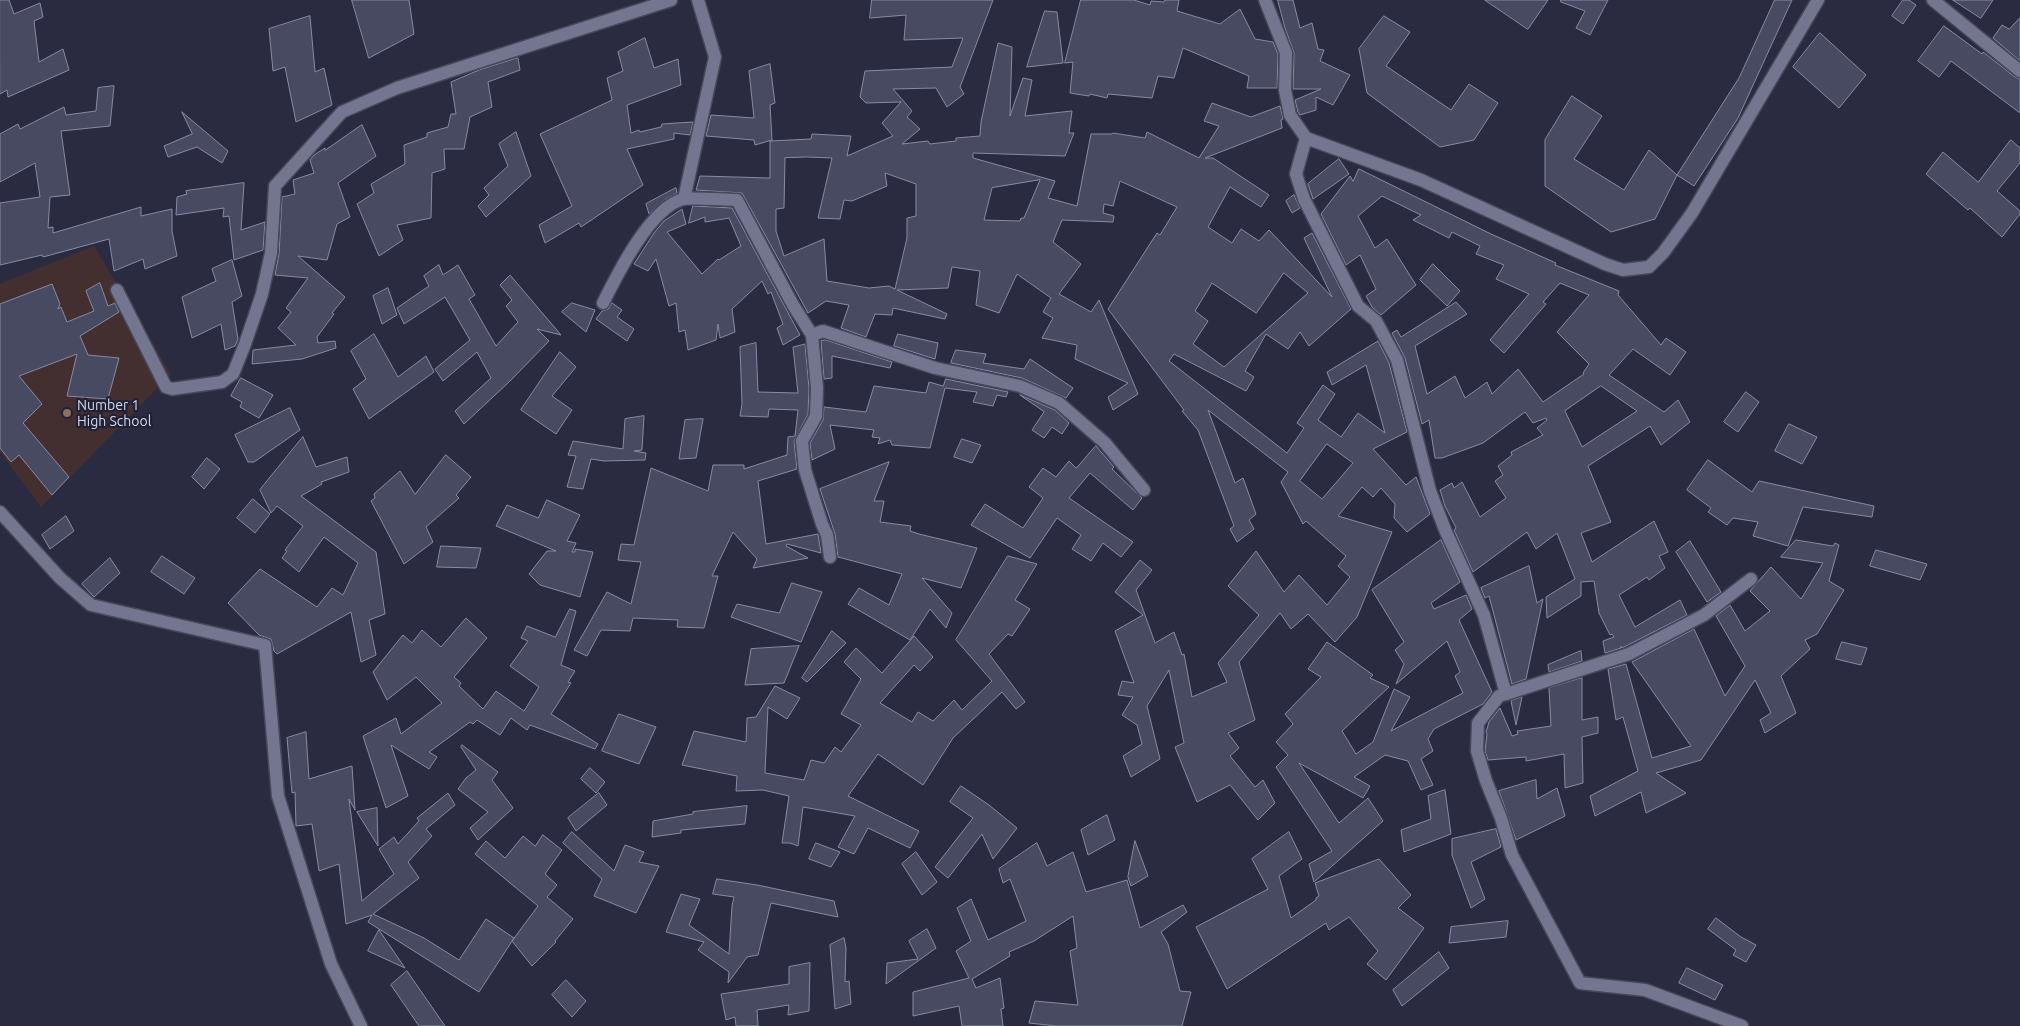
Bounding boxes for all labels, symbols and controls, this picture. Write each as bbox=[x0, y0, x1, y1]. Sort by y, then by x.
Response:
place label: Number 1 High School bbox=[77, 397, 151, 430]
marker: Number 1 High School bbox=[61, 407, 73, 419]

